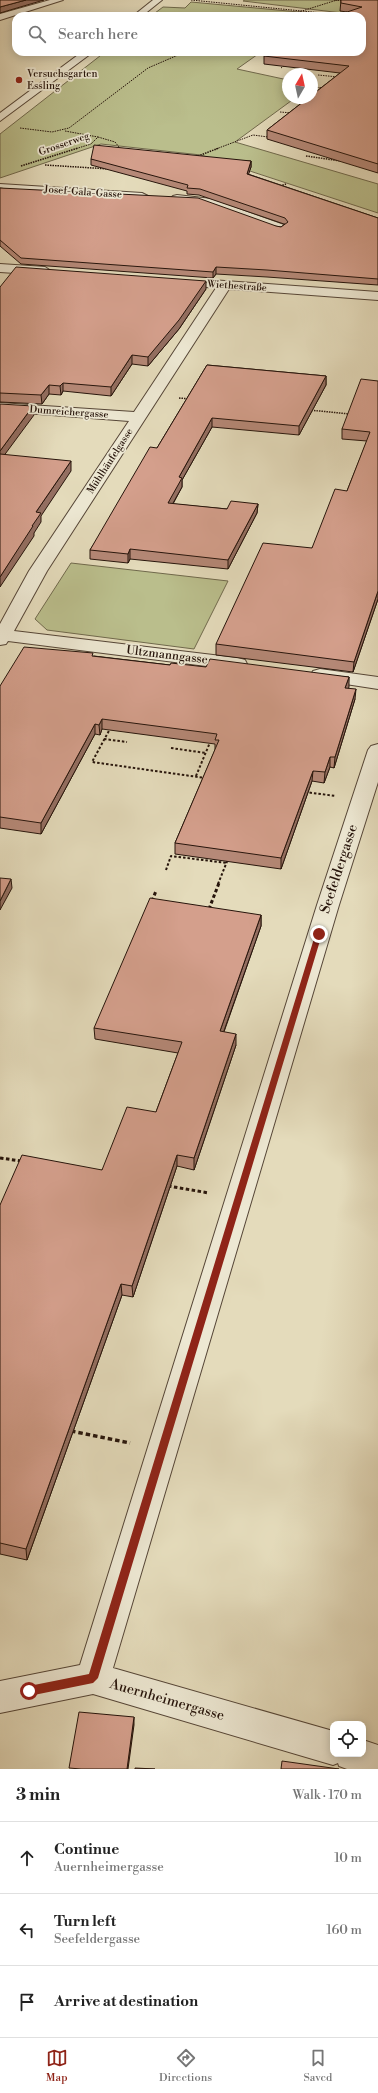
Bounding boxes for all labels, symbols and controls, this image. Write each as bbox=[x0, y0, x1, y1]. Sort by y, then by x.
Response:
search box bbox=[12, 12, 366, 56]
icon: search bbox=[26, 23, 48, 45]
text: Search here bbox=[58, 25, 138, 44]
place label: Versuchsgarten Essling bbox=[26, 68, 97, 92]
north arrow bbox=[282, 68, 318, 104]
marker: Versuchsgarten Essling bbox=[14, 75, 24, 85]
street label: Grosserweg bbox=[37, 129, 92, 158]
street label: Josef-Gala-Gasse bbox=[43, 183, 122, 201]
street label: Wiethestraße bbox=[206, 278, 267, 294]
street label: Dumreichergasse bbox=[29, 403, 109, 421]
street label: Mühlhäufelgasse bbox=[84, 426, 136, 496]
street label: Ultzmanngasse bbox=[125, 643, 209, 667]
street label: Seefeldergasse bbox=[316, 822, 362, 916]
route end bbox=[310, 925, 328, 943]
street label: Auernheimergasse bbox=[107, 1675, 226, 1725]
route start bbox=[20, 1682, 38, 1700]
map controls bbox=[330, 1721, 366, 1757]
button: locate bbox=[330, 1721, 366, 1757]
text: 3 min bbox=[16, 1784, 60, 1806]
text: Walk · 170 m bbox=[292, 1787, 362, 1803]
text: Continue bbox=[54, 1840, 119, 1859]
icon: ahead bbox=[16, 1847, 38, 1869]
text: 10 m bbox=[334, 1850, 362, 1866]
text: Auernheimergasse bbox=[54, 1859, 164, 1875]
text: Turn left bbox=[54, 1912, 116, 1931]
icon: left bbox=[16, 1919, 38, 1941]
text: 160 m bbox=[326, 1922, 362, 1938]
text: Seefeldergasse bbox=[54, 1931, 140, 1947]
icon: arrive bbox=[16, 1991, 38, 2013]
text: Arrive at destination bbox=[54, 1992, 198, 2011]
tab: Map bbox=[46, 2047, 68, 2085]
tab: Directions bbox=[159, 2047, 212, 2085]
tab: Saved bbox=[303, 2047, 332, 2085]

